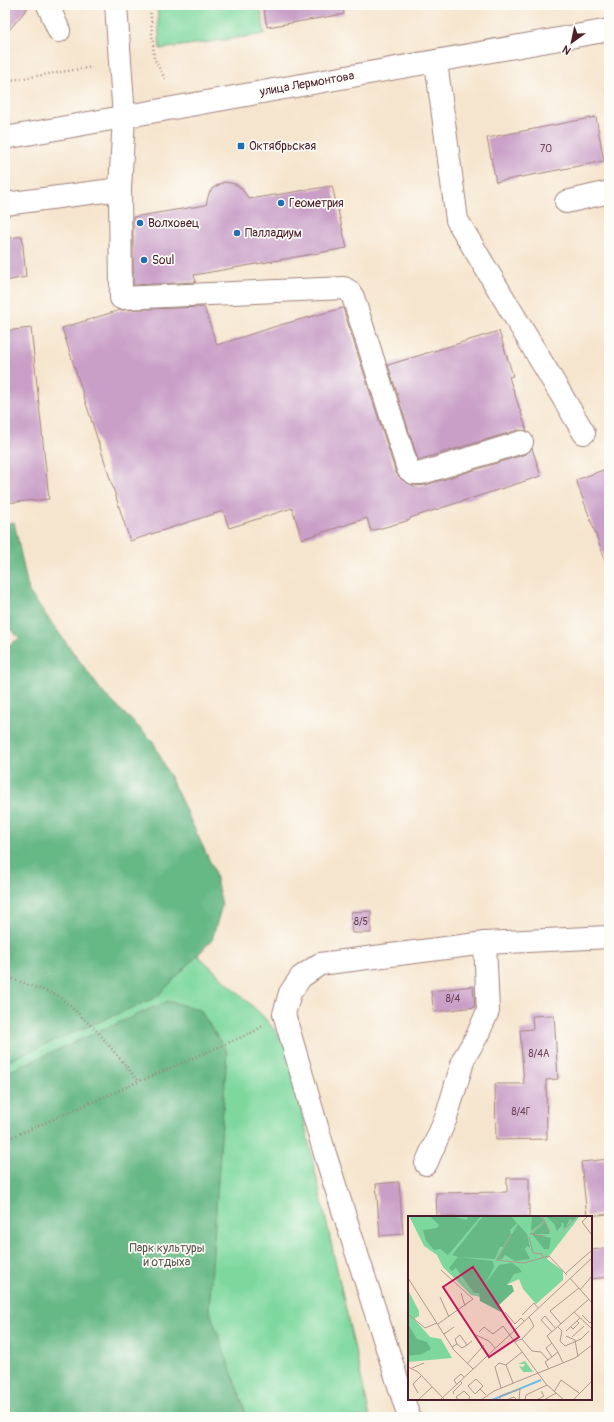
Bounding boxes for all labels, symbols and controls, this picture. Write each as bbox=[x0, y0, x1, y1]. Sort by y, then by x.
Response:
north arrow bbox=[552, 22, 592, 62]
text: N bbox=[560, 42, 573, 57]
street label: улица Лермонтова bbox=[258, 68, 356, 100]
place label: Октябрьская bbox=[249, 139, 316, 154]
marker: Октябрьская bbox=[236, 141, 246, 151]
house number: 70 bbox=[540, 143, 552, 155]
place label: Геометрия bbox=[289, 196, 344, 211]
marker: Геометрия bbox=[276, 198, 286, 208]
place label: Волховец bbox=[148, 216, 200, 231]
marker: Волховец bbox=[135, 218, 145, 228]
place label: Палладиум bbox=[245, 226, 302, 241]
marker: Палладиум bbox=[232, 228, 242, 238]
place label: Soul bbox=[152, 253, 174, 268]
marker: Soul bbox=[139, 255, 149, 265]
house number: 8/5 bbox=[354, 916, 368, 928]
house number: 8/4 bbox=[446, 993, 460, 1005]
house number: 8/4А bbox=[529, 1048, 550, 1060]
house number: 8/4Г bbox=[511, 1106, 531, 1118]
inset map bbox=[408, 1216, 592, 1400]
park label: Парк культуры и отдыха bbox=[130, 1241, 205, 1270]

